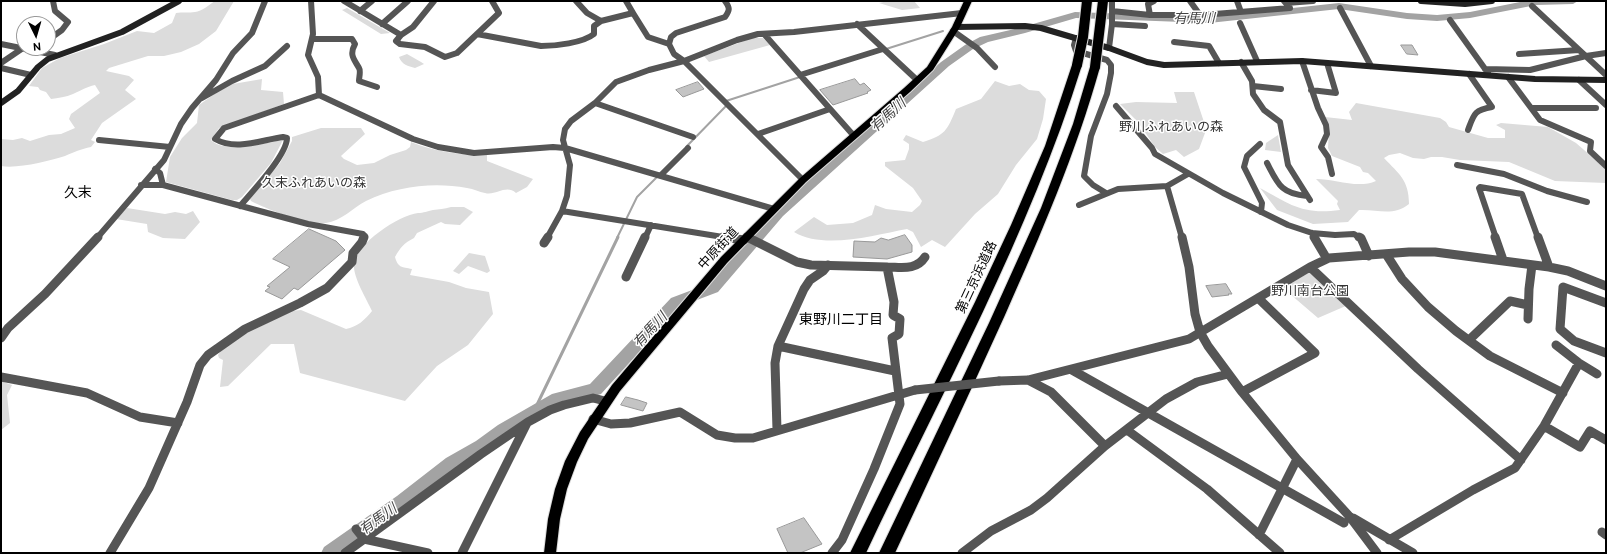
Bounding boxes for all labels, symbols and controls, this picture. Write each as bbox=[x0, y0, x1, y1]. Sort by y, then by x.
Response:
water label: 有馬川 bbox=[1173, 10, 1215, 26]
north arrow bbox=[16, 16, 56, 56]
text: N bbox=[32, 41, 42, 53]
water label: 有馬川 bbox=[867, 95, 909, 135]
park label: 野川ふれあいの森 bbox=[1119, 119, 1223, 135]
park label: 久末ふれあいの森 bbox=[262, 175, 366, 191]
district label: 久末 bbox=[64, 184, 92, 200]
street label: 中原街道 bbox=[695, 224, 741, 272]
street label: 第三京浜道路 bbox=[952, 238, 1000, 316]
park label: 野川南台公園 bbox=[1271, 283, 1349, 299]
water label: 有馬川 bbox=[630, 309, 670, 351]
district label: 東野川二丁目 bbox=[799, 311, 883, 327]
water label: 有馬川 bbox=[356, 500, 400, 538]

